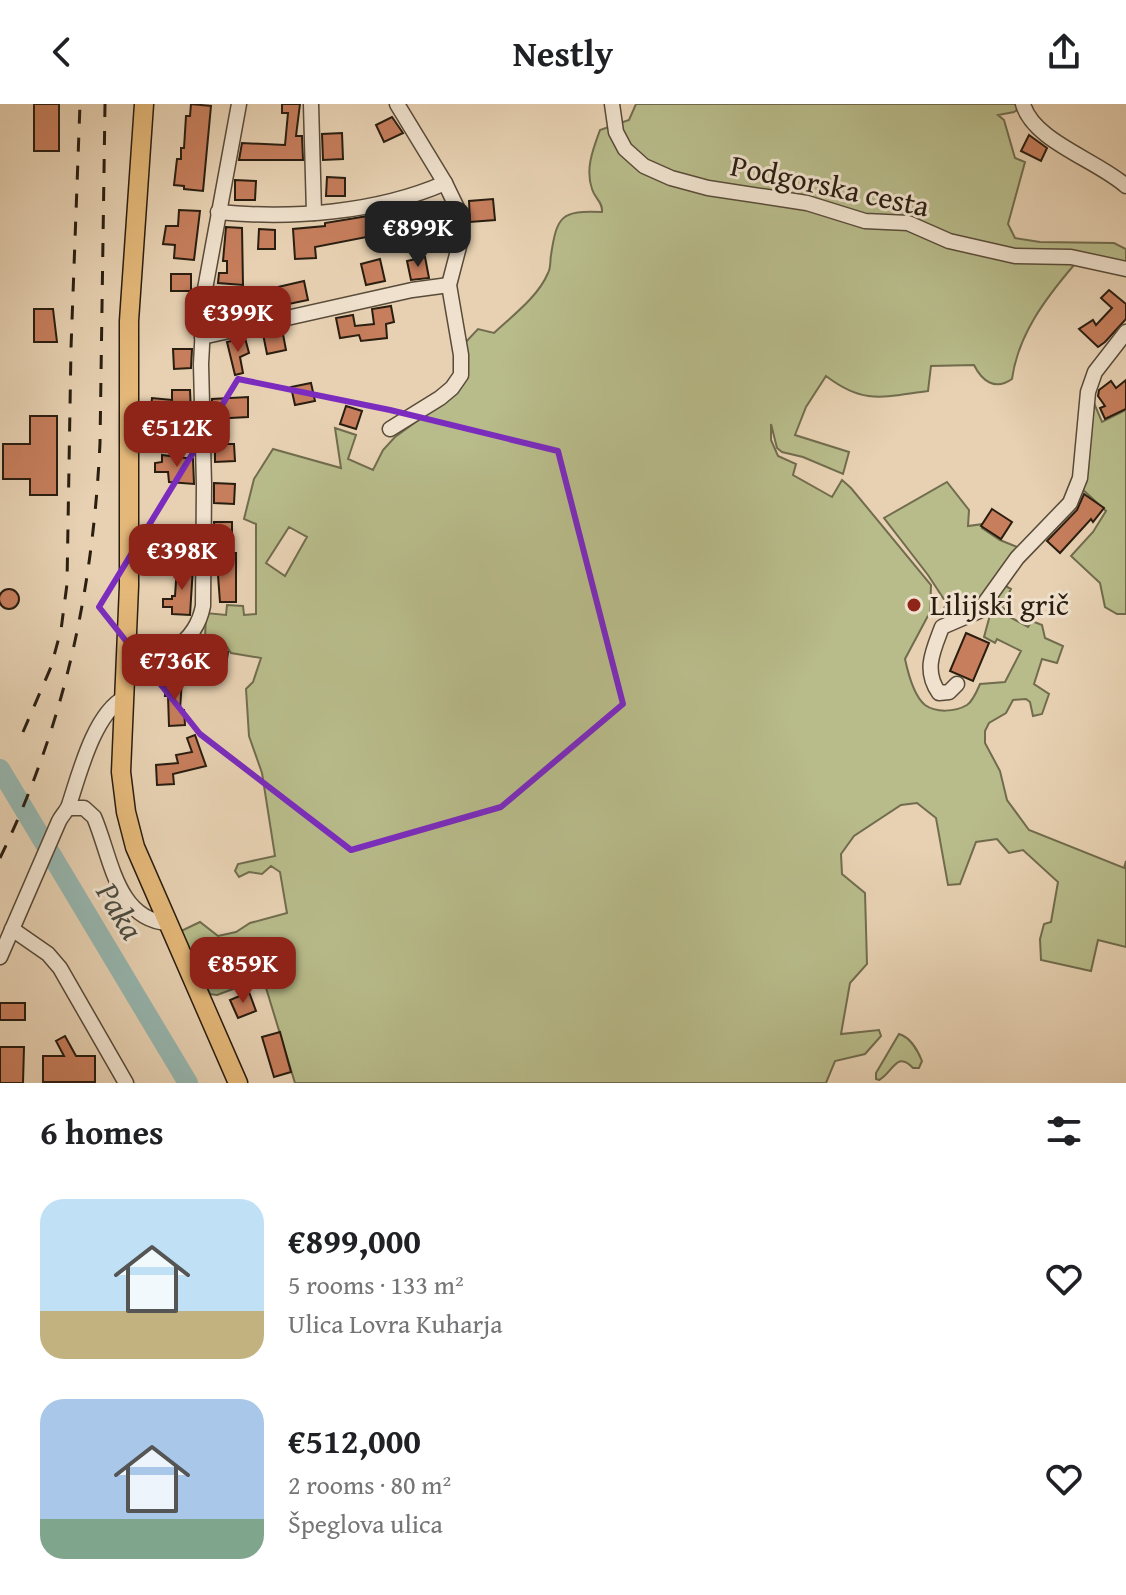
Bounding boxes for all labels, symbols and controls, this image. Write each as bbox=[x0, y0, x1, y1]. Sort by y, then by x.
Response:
text: Nestly bbox=[513, 26, 613, 79]
icon: back bbox=[40, 30, 84, 74]
icon: share bbox=[1042, 30, 1086, 74]
street label: Podgorska cesta bbox=[727, 143, 934, 228]
pin: €899K bbox=[362, 201, 474, 269]
text: €899K bbox=[383, 207, 453, 246]
pin: €399K bbox=[182, 286, 294, 354]
text: €399K bbox=[203, 292, 273, 331]
pin: €512K bbox=[121, 401, 233, 469]
text: €512K bbox=[142, 407, 212, 446]
pin: €398K bbox=[126, 524, 238, 592]
text: €398K bbox=[147, 530, 217, 569]
place label: Lilijski grič bbox=[930, 582, 1069, 626]
marker: Lilijski grič bbox=[905, 596, 923, 614]
pin: €736K bbox=[119, 634, 231, 702]
text: €736K bbox=[140, 640, 210, 679]
water label: Paka bbox=[84, 872, 156, 949]
pin: €859K bbox=[187, 937, 299, 1005]
text: €859K bbox=[208, 943, 278, 982]
text: 6 homes bbox=[40, 1107, 164, 1156]
icon: filters bbox=[1042, 1109, 1086, 1153]
text: €899,000 bbox=[288, 1216, 421, 1265]
icon: home bbox=[104, 1231, 200, 1327]
icon: heart bbox=[1042, 1257, 1086, 1301]
text: 5 rooms · 133 m² bbox=[288, 1265, 464, 1304]
text: Ulica Lovra Kuharja bbox=[288, 1304, 502, 1343]
text: €512,000 bbox=[288, 1416, 421, 1465]
icon: home bbox=[104, 1431, 200, 1527]
icon: heart bbox=[1042, 1457, 1086, 1501]
text: 2 rooms · 80 m² bbox=[288, 1465, 451, 1504]
text: Špeglova ulica bbox=[288, 1504, 443, 1543]

